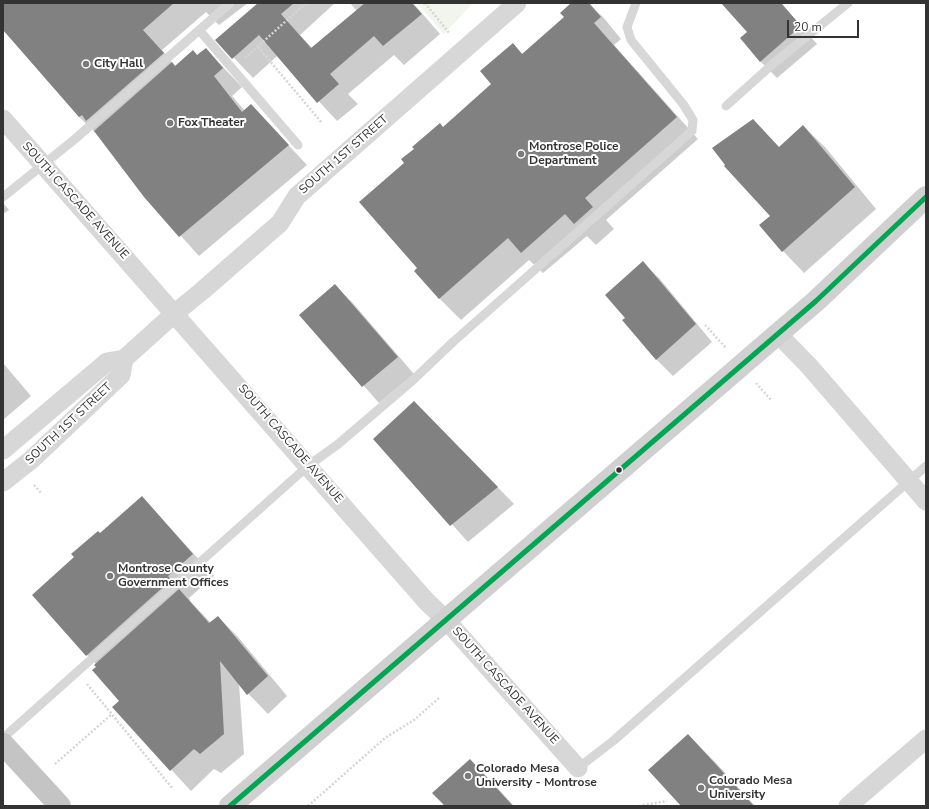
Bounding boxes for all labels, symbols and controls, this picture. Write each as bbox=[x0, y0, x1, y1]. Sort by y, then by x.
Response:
scale bar bbox=[789, 12, 861, 38]
text: 20 m bbox=[794, 19, 822, 35]
place label: City Hall bbox=[94, 57, 143, 71]
marker: City Hall bbox=[81, 59, 91, 69]
street label: SOUTH 1ST STREET bbox=[297, 113, 391, 197]
place label: Fox Theater bbox=[178, 116, 244, 130]
marker: Fox Theater bbox=[165, 118, 175, 128]
street label: SOUTH CASCADE AVENUE bbox=[19, 140, 131, 262]
place label: Montrose Police Department bbox=[529, 140, 618, 168]
marker: Montrose Police Department bbox=[516, 149, 526, 159]
street label: SOUTH 1ST STREET bbox=[23, 380, 115, 468]
street label: SOUTH CASCADE AVENUE bbox=[235, 382, 345, 506]
unlabelled marker bbox=[614, 465, 624, 475]
place label: Montrose County Government Offices bbox=[118, 562, 229, 590]
marker: Montrose County Government Offices bbox=[105, 571, 115, 581]
street label: SOUTH CASCADE AVENUE bbox=[449, 625, 561, 747]
place label: Colorado Mesa University - Montrose bbox=[476, 762, 597, 790]
marker: Colorado Mesa University - Montrose bbox=[463, 771, 473, 781]
place label: Colorado Mesa University bbox=[709, 774, 792, 802]
marker: Colorado Mesa University bbox=[696, 783, 706, 793]

